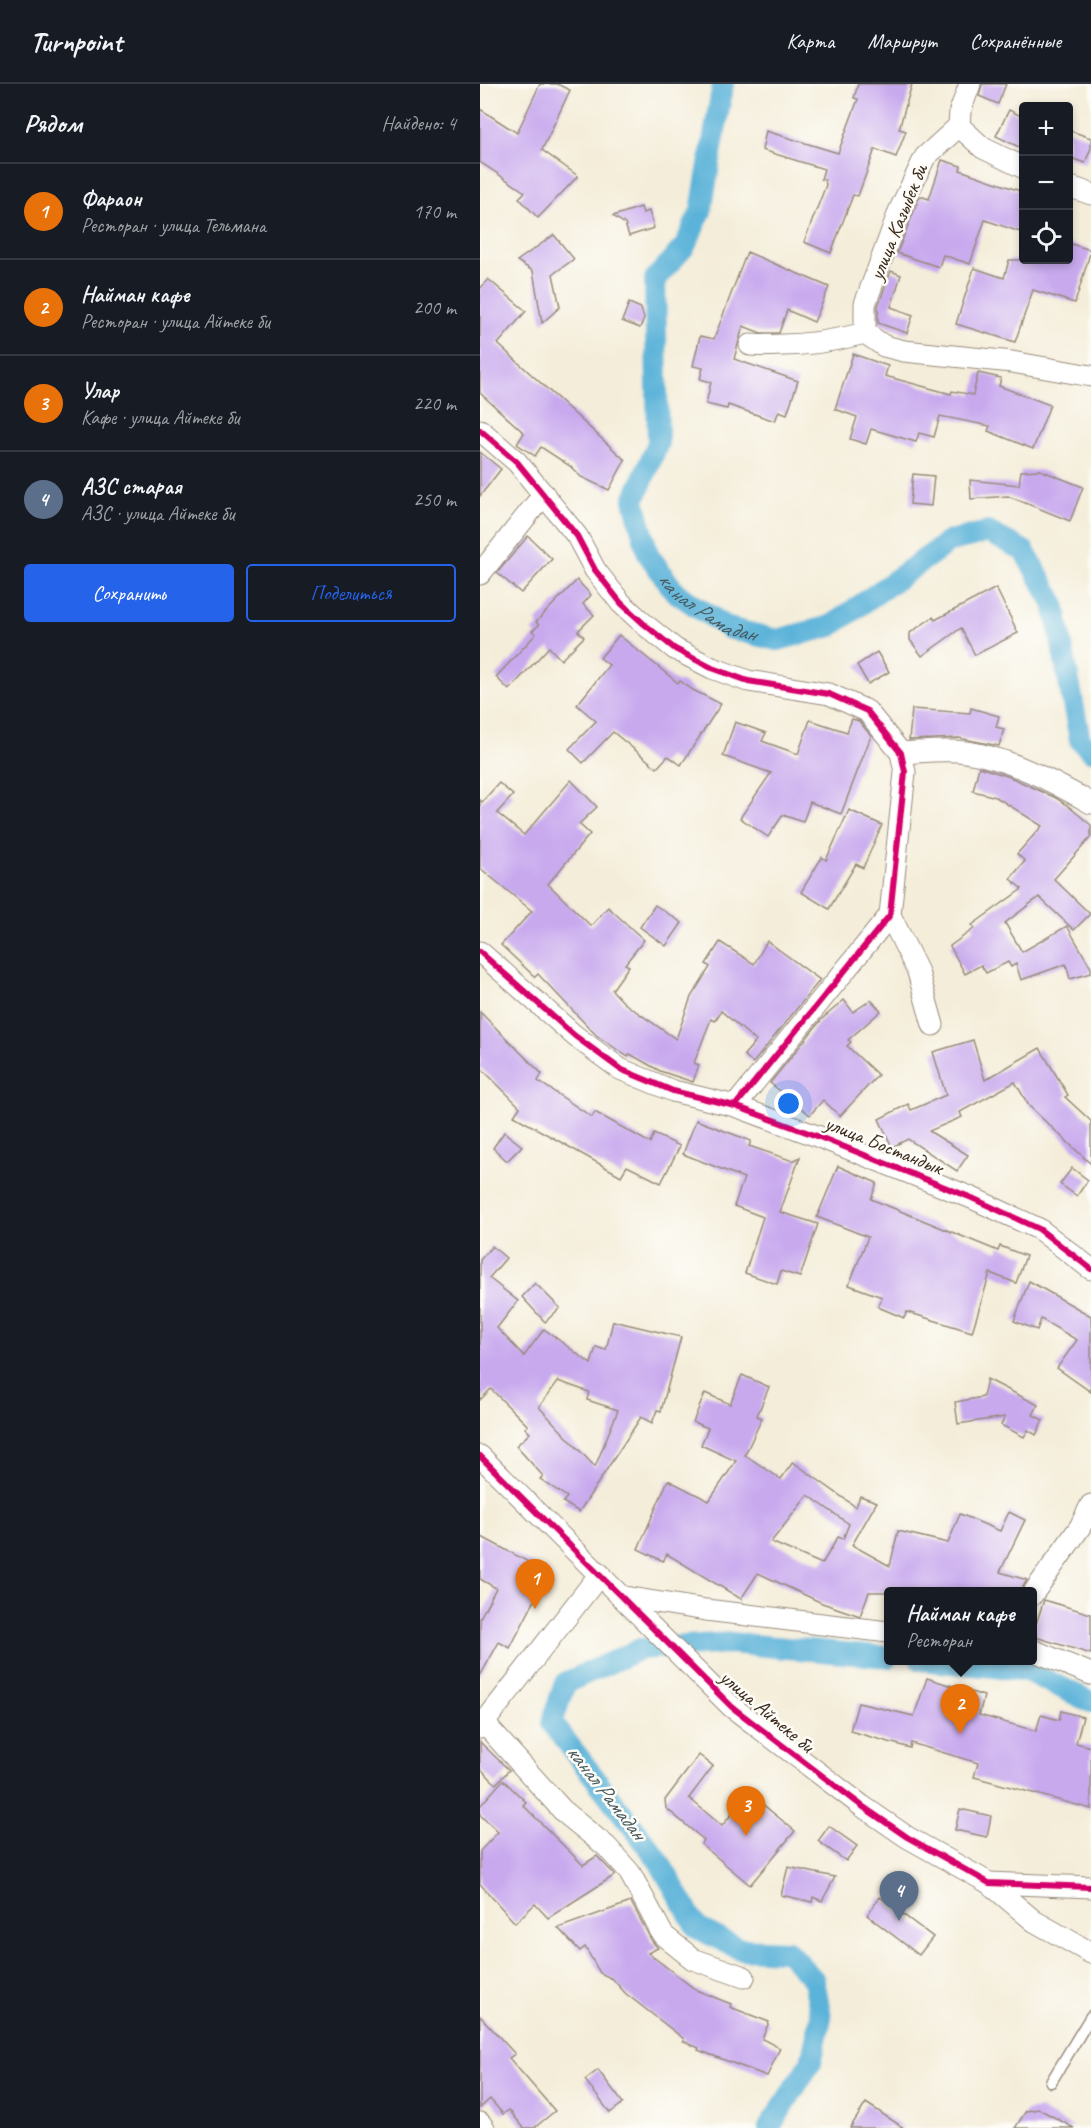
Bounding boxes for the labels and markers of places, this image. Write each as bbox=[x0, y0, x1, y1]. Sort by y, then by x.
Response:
pin: 1 bbox=[516, 1560, 554, 1609]
pin: 2 bbox=[940, 1684, 980, 1734]
pin: 3 bbox=[726, 1786, 766, 1836]
pin: 4 bbox=[880, 1872, 918, 1921]

